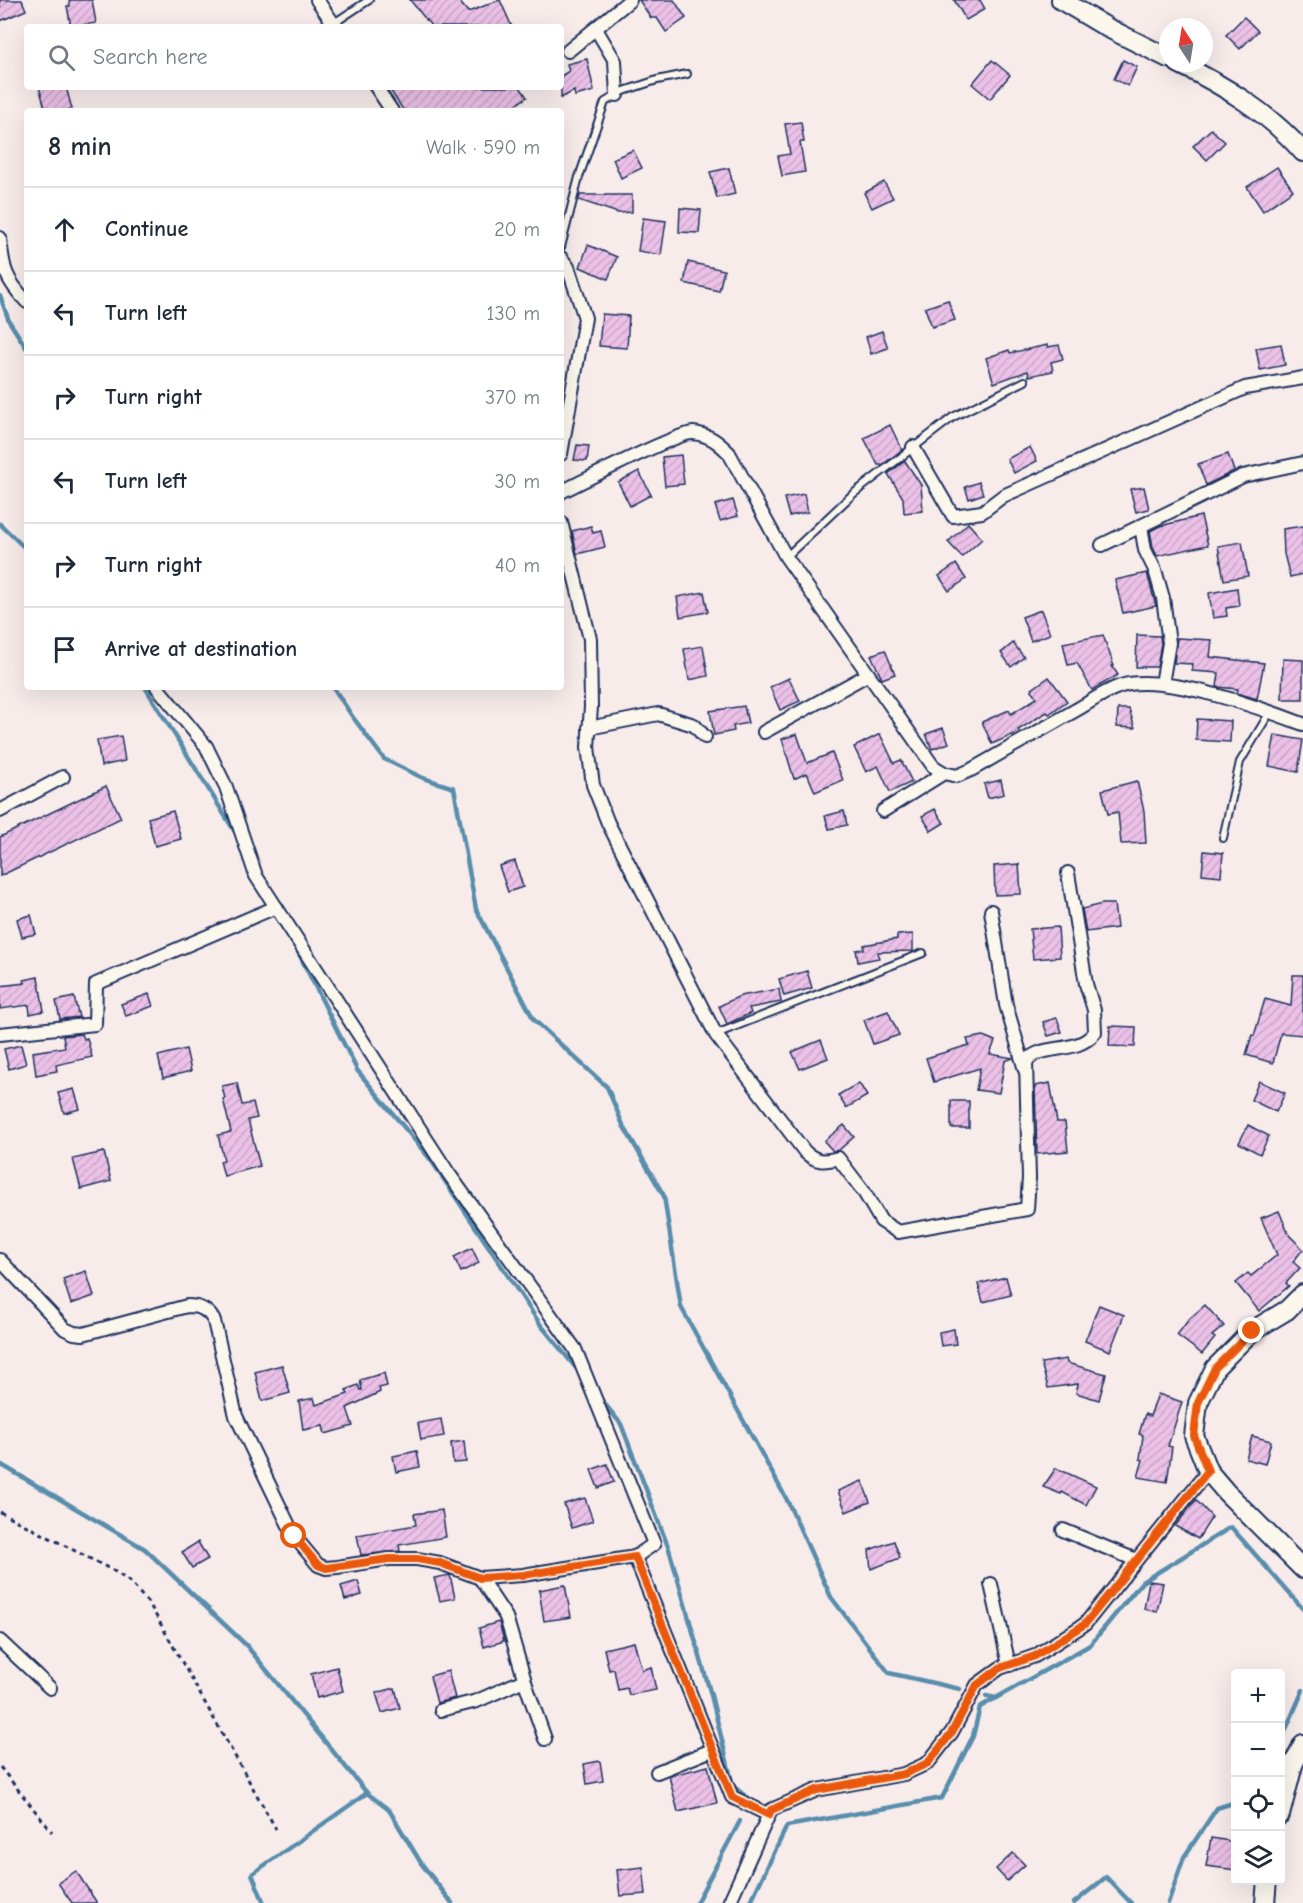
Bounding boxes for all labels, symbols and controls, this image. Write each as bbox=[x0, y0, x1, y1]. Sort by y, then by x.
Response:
north arrow bbox=[1159, 18, 1213, 72]
search box bbox=[24, 24, 564, 90]
icon: search bbox=[45, 41, 78, 74]
text: Search here bbox=[93, 44, 208, 70]
text: 8 min bbox=[48, 132, 112, 162]
text: Walk · 590 m bbox=[426, 136, 540, 159]
icon: ahead bbox=[48, 213, 81, 246]
text: Continue bbox=[105, 216, 188, 242]
text: 20 m bbox=[494, 218, 540, 241]
icon: left bbox=[48, 297, 81, 330]
text: Turn left bbox=[105, 300, 187, 326]
text: 130 m bbox=[487, 302, 540, 325]
icon: right bbox=[48, 381, 81, 414]
text: Turn right bbox=[105, 384, 202, 410]
text: 370 m bbox=[485, 386, 540, 409]
icon: left bbox=[48, 465, 81, 498]
text: Turn left bbox=[105, 468, 187, 494]
text: 30 m bbox=[494, 470, 540, 493]
icon: right bbox=[48, 549, 81, 582]
text: Turn right bbox=[105, 552, 202, 578]
text: 40 m bbox=[495, 554, 540, 577]
icon: arrive bbox=[48, 633, 81, 666]
text: Arrive at destination bbox=[105, 636, 297, 662]
route end bbox=[1238, 1317, 1264, 1343]
route start bbox=[280, 1522, 306, 1548]
map controls bbox=[1231, 1669, 1285, 1885]
button: + bbox=[1231, 1669, 1285, 1723]
button: − bbox=[1231, 1723, 1285, 1777]
button: locate bbox=[1231, 1777, 1285, 1831]
button: layers bbox=[1231, 1831, 1285, 1885]

